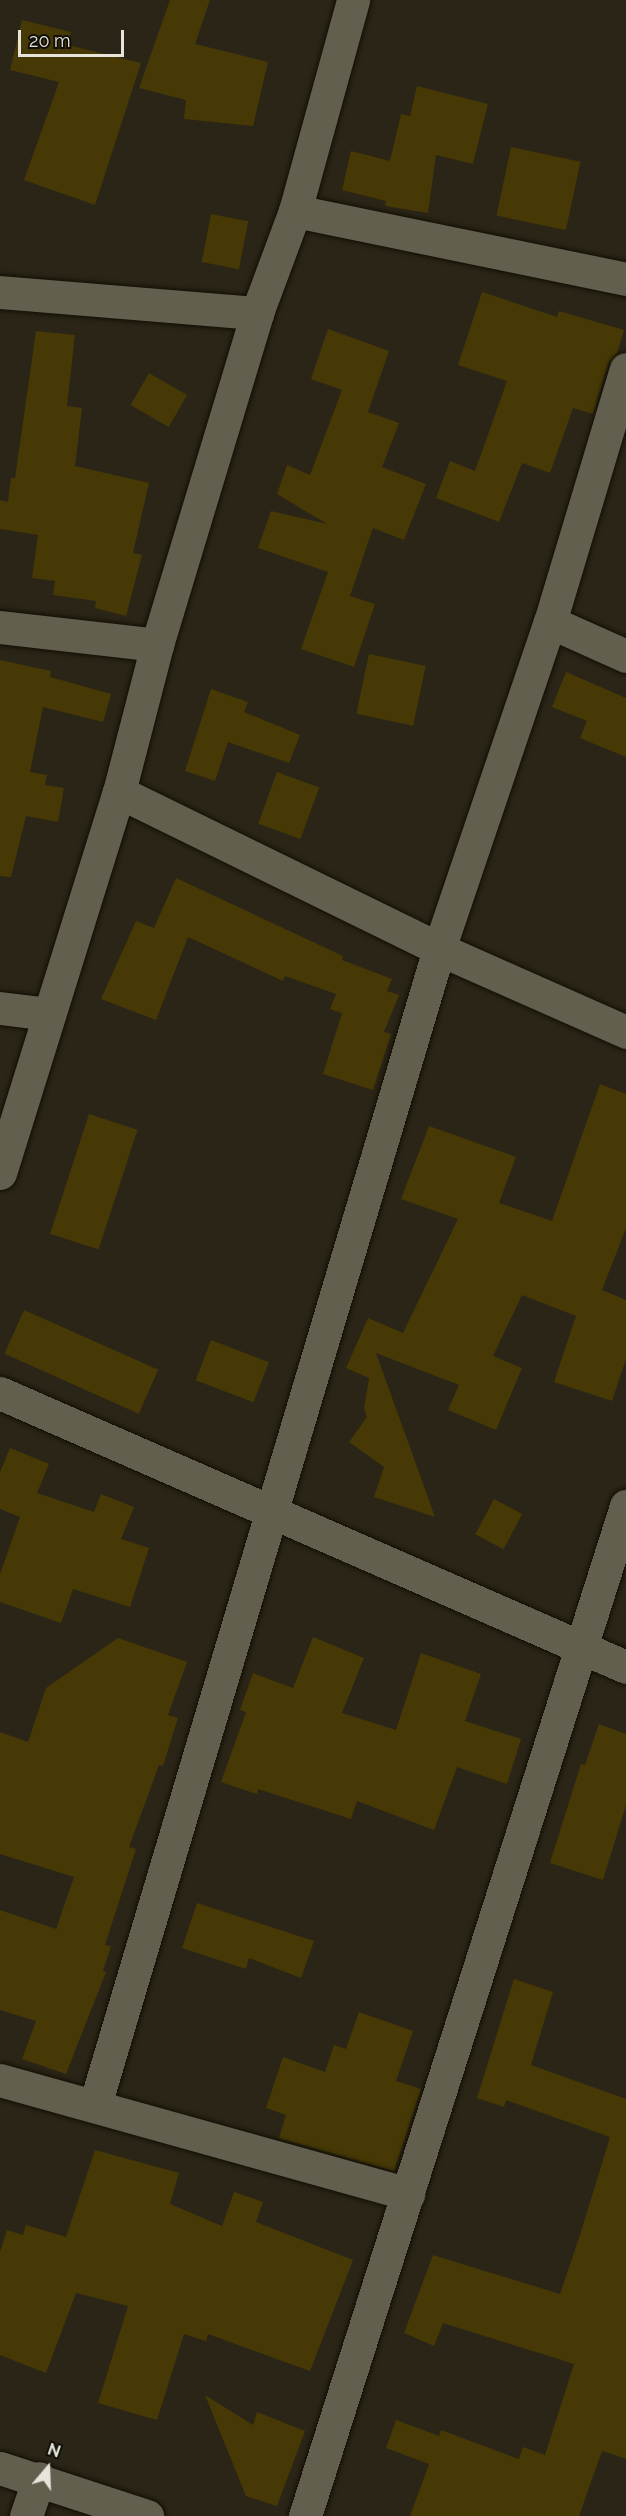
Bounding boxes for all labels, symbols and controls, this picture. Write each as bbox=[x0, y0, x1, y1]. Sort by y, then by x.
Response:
scale bar bbox=[21, 18, 128, 56]
text: 20 m bbox=[29, 30, 71, 51]
north arrow bbox=[18, 2438, 78, 2498]
text: N bbox=[45, 2440, 63, 2461]

